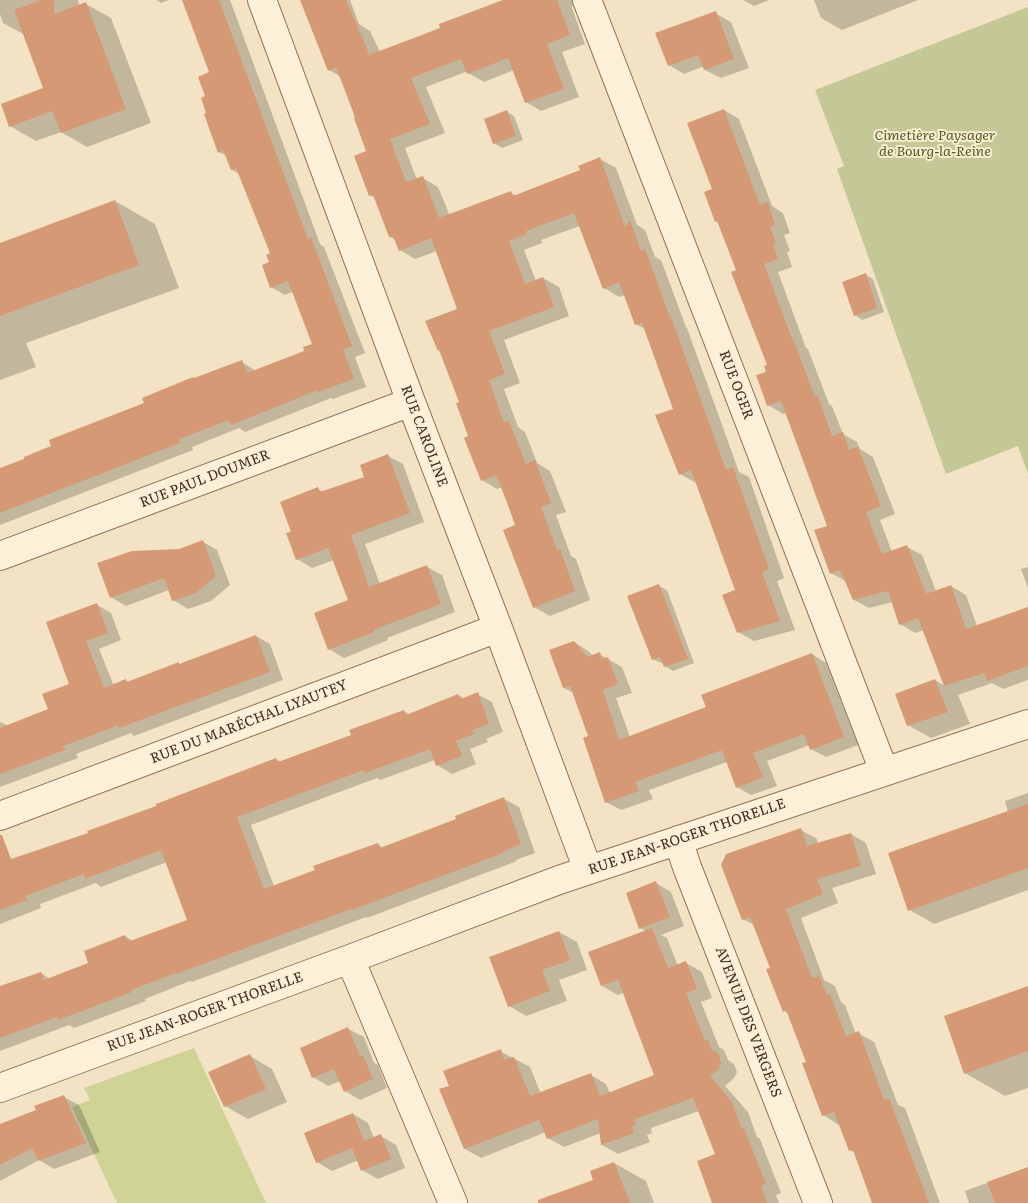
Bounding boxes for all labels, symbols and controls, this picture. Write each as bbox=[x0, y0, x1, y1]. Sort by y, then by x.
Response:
park label: Cimetière Paysager de Bourg-la-Reine bbox=[875, 128, 995, 160]
street label: RUE OGER bbox=[715, 348, 757, 422]
street label: RUE CAROLINE bbox=[397, 383, 451, 489]
street label: RUE PAUL DOUMER bbox=[138, 446, 272, 512]
street label: RUE DU MARÉCHAL LYAUTEY bbox=[148, 677, 350, 767]
street label: RUE JEAN-ROGER THORELLE bbox=[586, 795, 788, 879]
street label: AVENUE DES VERGERS bbox=[711, 944, 785, 1100]
street label: RUE JEAN-ROGER THORELLE bbox=[105, 969, 305, 1055]

